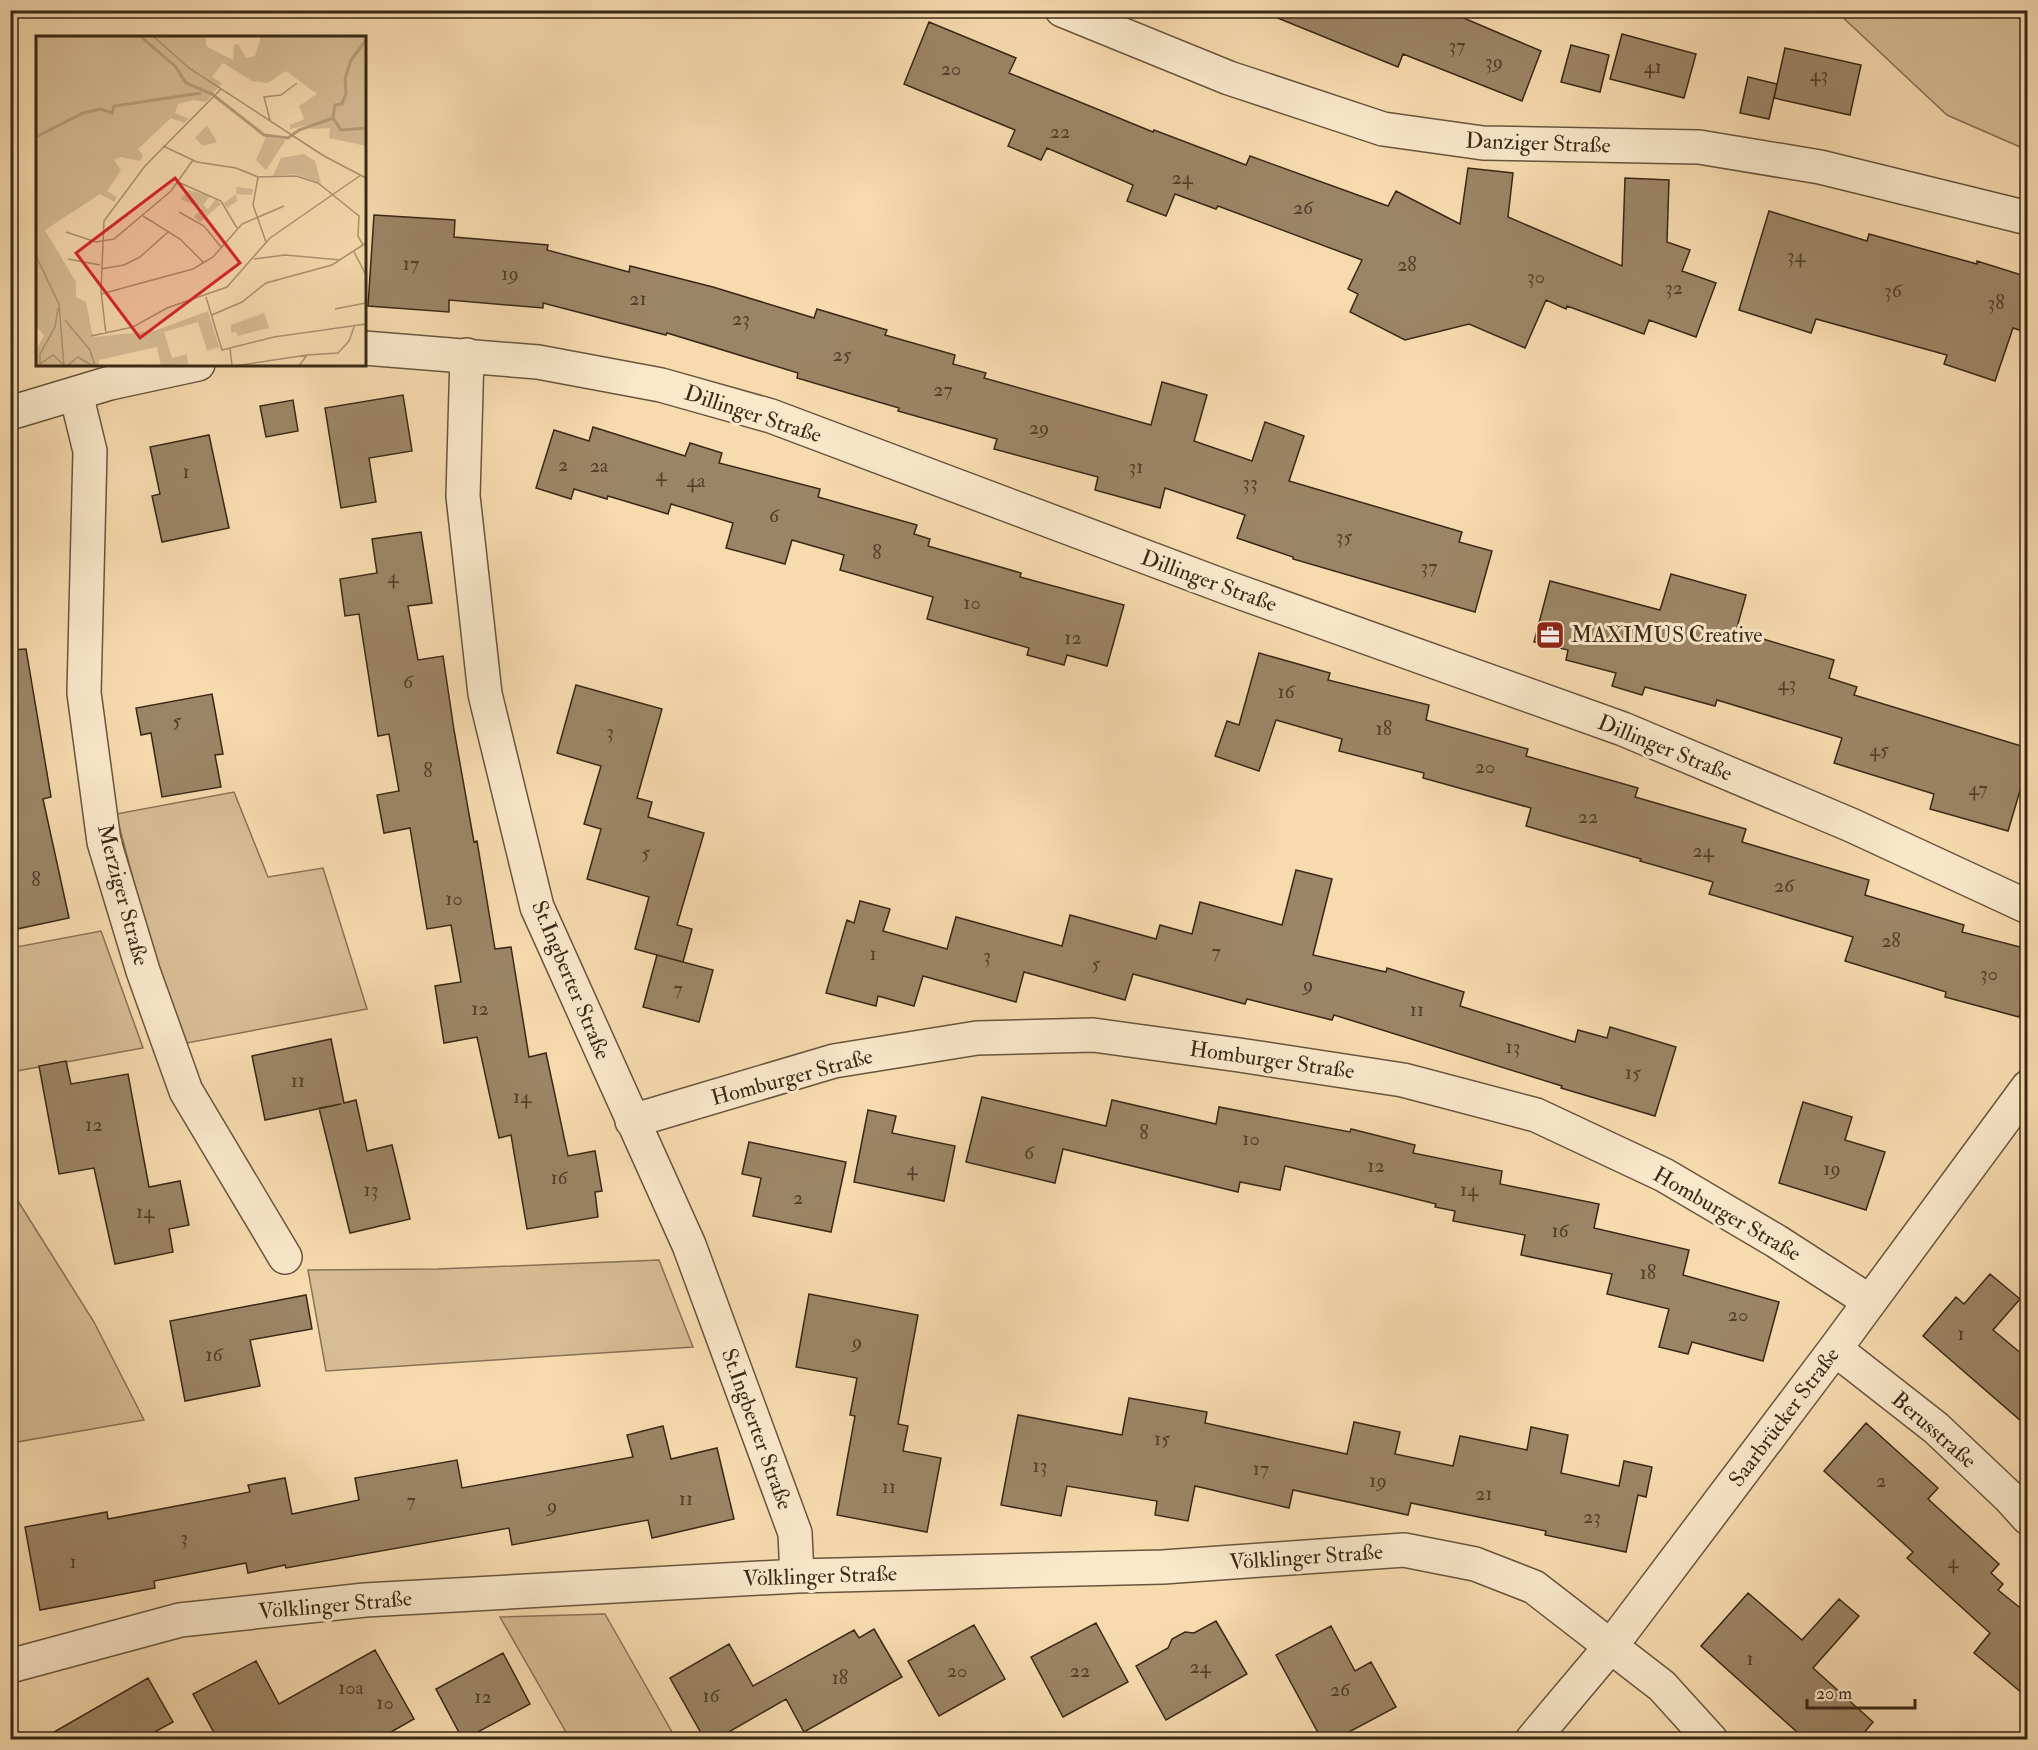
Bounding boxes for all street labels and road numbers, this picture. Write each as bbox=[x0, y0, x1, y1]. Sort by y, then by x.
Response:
street label: Danziger Straße bbox=[1465, 126, 1611, 160]
street label: Dillinger Straße bbox=[681, 379, 825, 449]
street label: Dillinger Straße bbox=[1137, 543, 1281, 619]
street label: Dillinger Straße bbox=[1594, 708, 1736, 788]
street label: Merziger Straße bbox=[91, 821, 155, 969]
street label: St.Ingberter Straße bbox=[525, 896, 617, 1064]
street label: Homburger Straße bbox=[1188, 1035, 1356, 1085]
street label: Homburger Straße bbox=[708, 1042, 876, 1112]
street label: Homburger Straße bbox=[1648, 1160, 1806, 1268]
street label: Saarbrücker Straße bbox=[1722, 1342, 1846, 1492]
street label: St.Ingberter Straße bbox=[715, 1344, 799, 1514]
street label: Berusstraße bbox=[1886, 1385, 1982, 1475]
street label: Völklinger Straße bbox=[1228, 1538, 1384, 1576]
street label: Völklinger Straße bbox=[743, 1559, 897, 1593]
street label: Völklinger Straße bbox=[257, 1584, 413, 1626]

